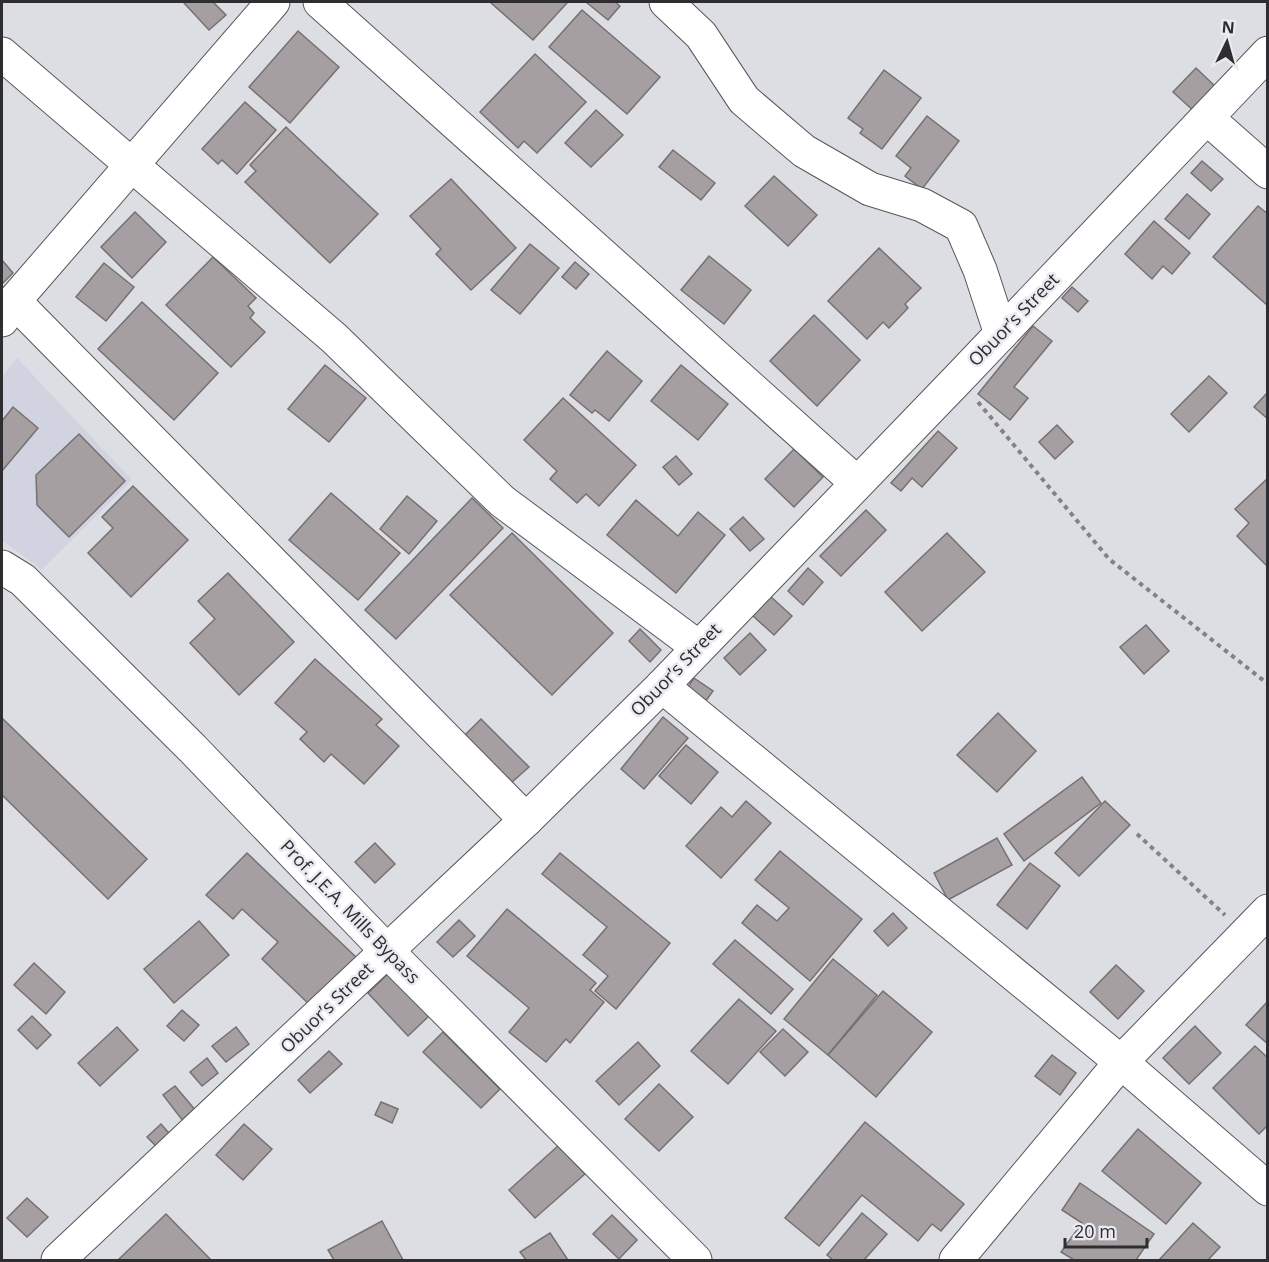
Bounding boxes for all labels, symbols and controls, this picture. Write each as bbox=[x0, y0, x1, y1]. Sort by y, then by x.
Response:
north arrow bbox=[1197, 12, 1257, 72]
text: N bbox=[1221, 16, 1236, 39]
street label: Obuor’s Street bbox=[963, 268, 1064, 371]
street label: Obuor’s Street bbox=[625, 618, 726, 721]
street label: Prof. J.E.A. Mills Bypass bbox=[276, 834, 426, 989]
street label: Obuor’s Street bbox=[275, 957, 378, 1058]
scale bar bbox=[1065, 1211, 1148, 1249]
text: 20 m bbox=[1074, 1219, 1116, 1243]

